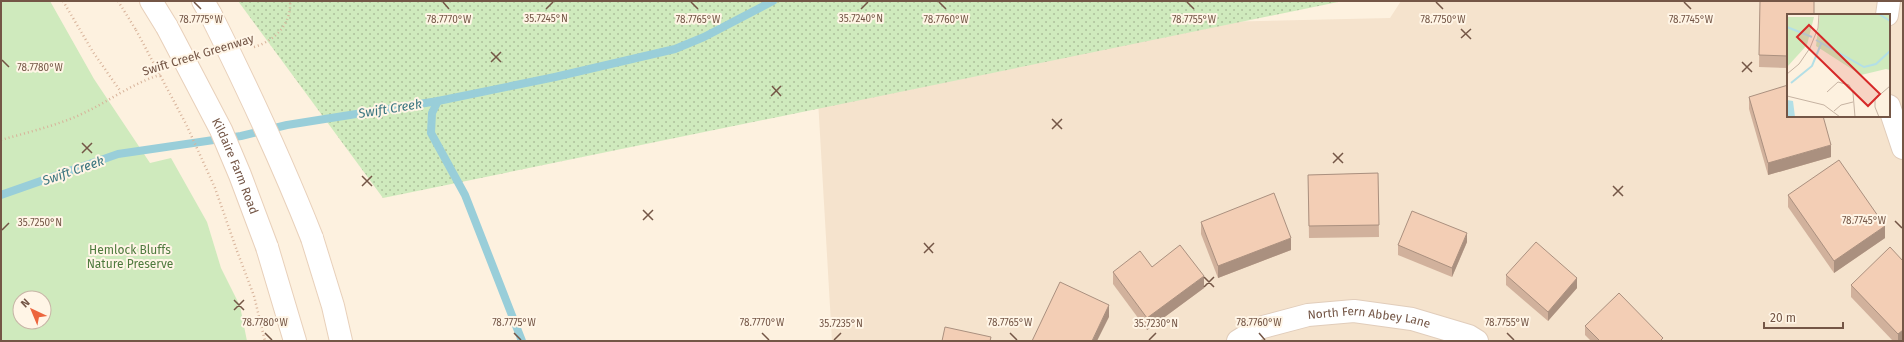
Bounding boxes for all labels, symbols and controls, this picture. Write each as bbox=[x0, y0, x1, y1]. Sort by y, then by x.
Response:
text: 35.7245°N bbox=[524, 13, 568, 25]
text: 35.7240°N bbox=[839, 13, 883, 25]
text: 78.7775°W bbox=[179, 14, 224, 26]
text: 78.7770°W bbox=[427, 14, 472, 26]
text: 78.7765°W bbox=[676, 14, 721, 26]
text: 78.7760°W bbox=[923, 14, 969, 26]
text: 78.7755°W bbox=[1172, 14, 1217, 26]
text: 78.7750°W bbox=[1421, 14, 1466, 26]
text: 78.7745°W bbox=[1669, 14, 1714, 26]
inset map bbox=[1787, 14, 1890, 117]
street label: Swift Creek Greenway bbox=[141, 31, 256, 79]
text: 78.7780°W bbox=[17, 62, 63, 74]
water label: Swift Creek bbox=[356, 96, 423, 121]
street label: Kildaire Farm Road bbox=[209, 116, 261, 216]
water label: Swift Creek bbox=[39, 153, 106, 188]
text: 78.7745°W bbox=[1842, 215, 1887, 227]
text: 35.7250°N bbox=[18, 217, 62, 229]
park label: Hemlock Bluffs Nature Preserve bbox=[87, 243, 173, 271]
north arrow bbox=[12, 290, 52, 330]
text: N bbox=[18, 296, 33, 310]
street label: North Fern Abbey Lane bbox=[1307, 304, 1432, 331]
scale bar bbox=[1764, 304, 1843, 330]
text: 20 m bbox=[1770, 311, 1796, 325]
text: 78.7780°W bbox=[242, 317, 288, 329]
text: 78.7775°W bbox=[492, 317, 537, 329]
text: 78.7770°W bbox=[740, 317, 785, 329]
text: 78.7765°W bbox=[988, 317, 1033, 329]
text: 78.7760°W bbox=[1236, 317, 1282, 329]
text: 78.7755°W bbox=[1485, 317, 1530, 329]
text: 35.7235°N bbox=[819, 318, 863, 330]
text: 35.7230°N bbox=[1134, 318, 1178, 330]

